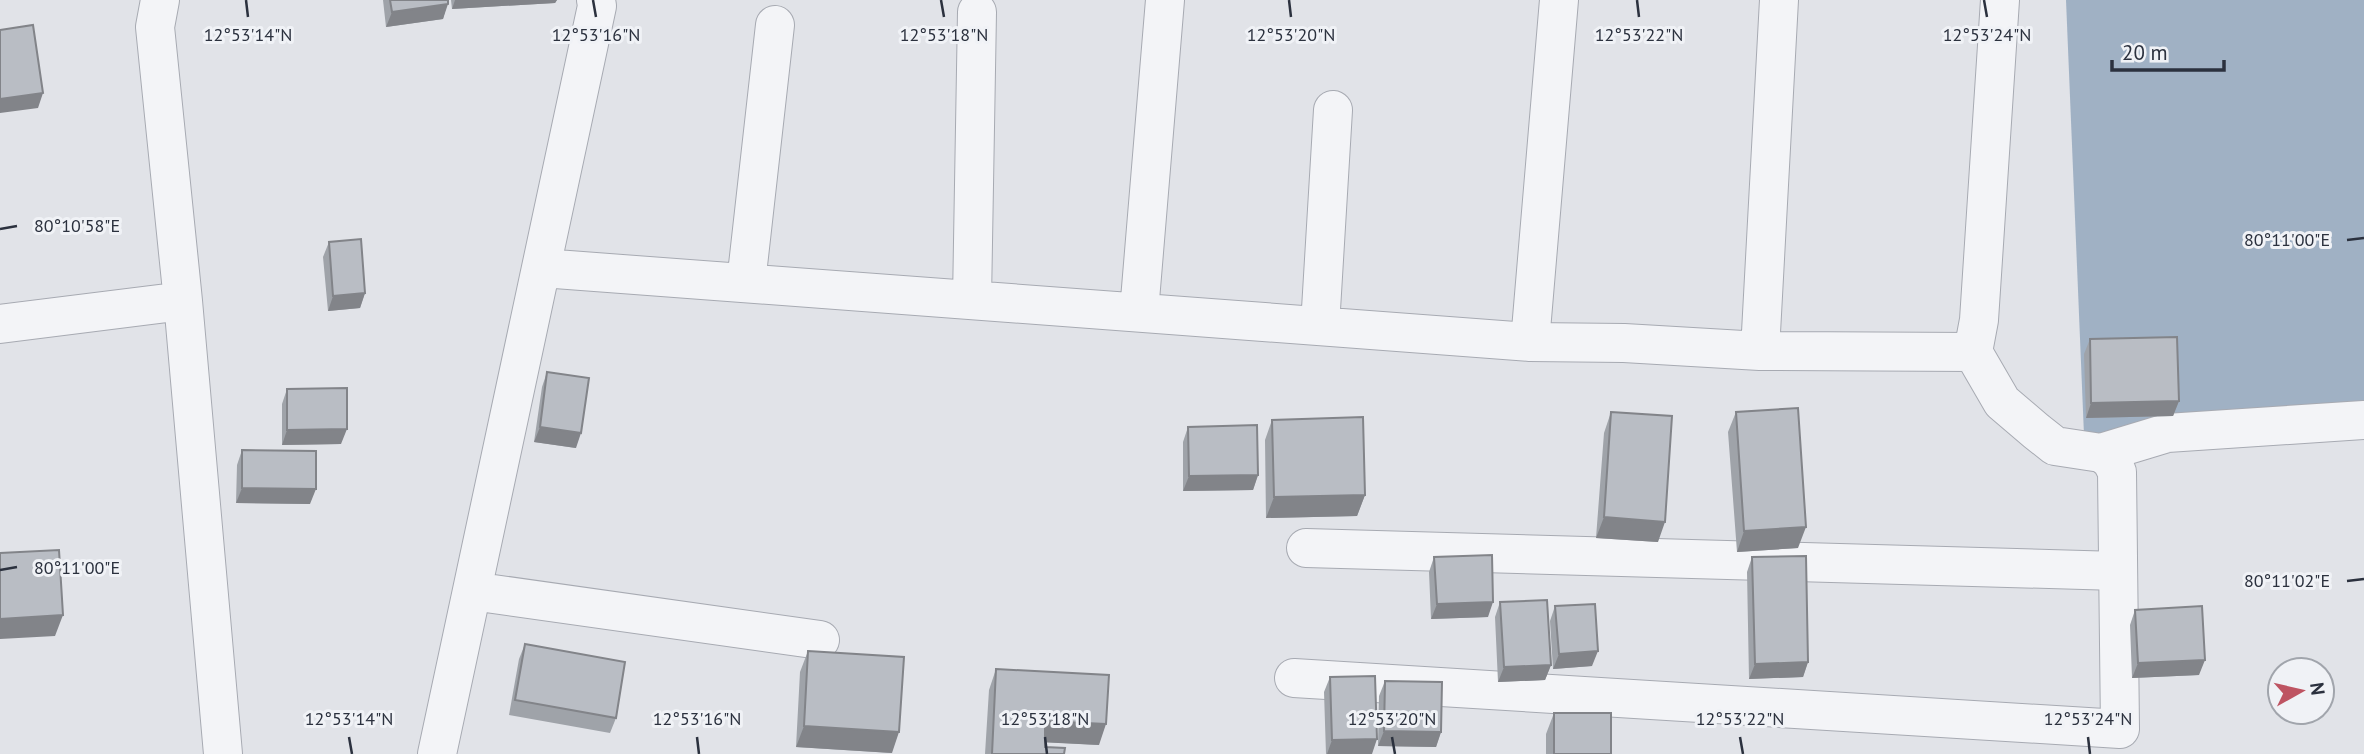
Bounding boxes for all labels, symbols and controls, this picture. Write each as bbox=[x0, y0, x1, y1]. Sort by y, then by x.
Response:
text: 12°53'14"N bbox=[204, 23, 292, 46]
text: 12°53'16"N bbox=[552, 23, 640, 46]
text: 12°53'18"N bbox=[900, 23, 988, 46]
text: 12°53'20"N bbox=[1247, 23, 1335, 46]
text: 12°53'22"N bbox=[1595, 23, 1683, 46]
text: 12°53'24"N bbox=[1943, 23, 2031, 46]
scale bar bbox=[2112, 28, 2224, 72]
text: 20 m bbox=[2122, 39, 2168, 66]
text: 80°10'58"E bbox=[34, 214, 120, 237]
text: 80°11'00"E bbox=[2244, 228, 2330, 251]
text: 80°11'00"E bbox=[34, 556, 120, 579]
text: 80°11'02"E bbox=[2244, 569, 2330, 592]
north arrow bbox=[2266, 656, 2336, 726]
text: N bbox=[2305, 681, 2331, 696]
text: 12°53'14"N bbox=[305, 707, 393, 730]
text: 12°53'16"N bbox=[653, 707, 741, 730]
text: 12°53'18"N bbox=[1001, 707, 1089, 730]
text: 12°53'20"N bbox=[1348, 707, 1436, 730]
text: 12°53'22"N bbox=[1696, 707, 1784, 730]
text: 12°53'24"N bbox=[2044, 707, 2132, 730]

